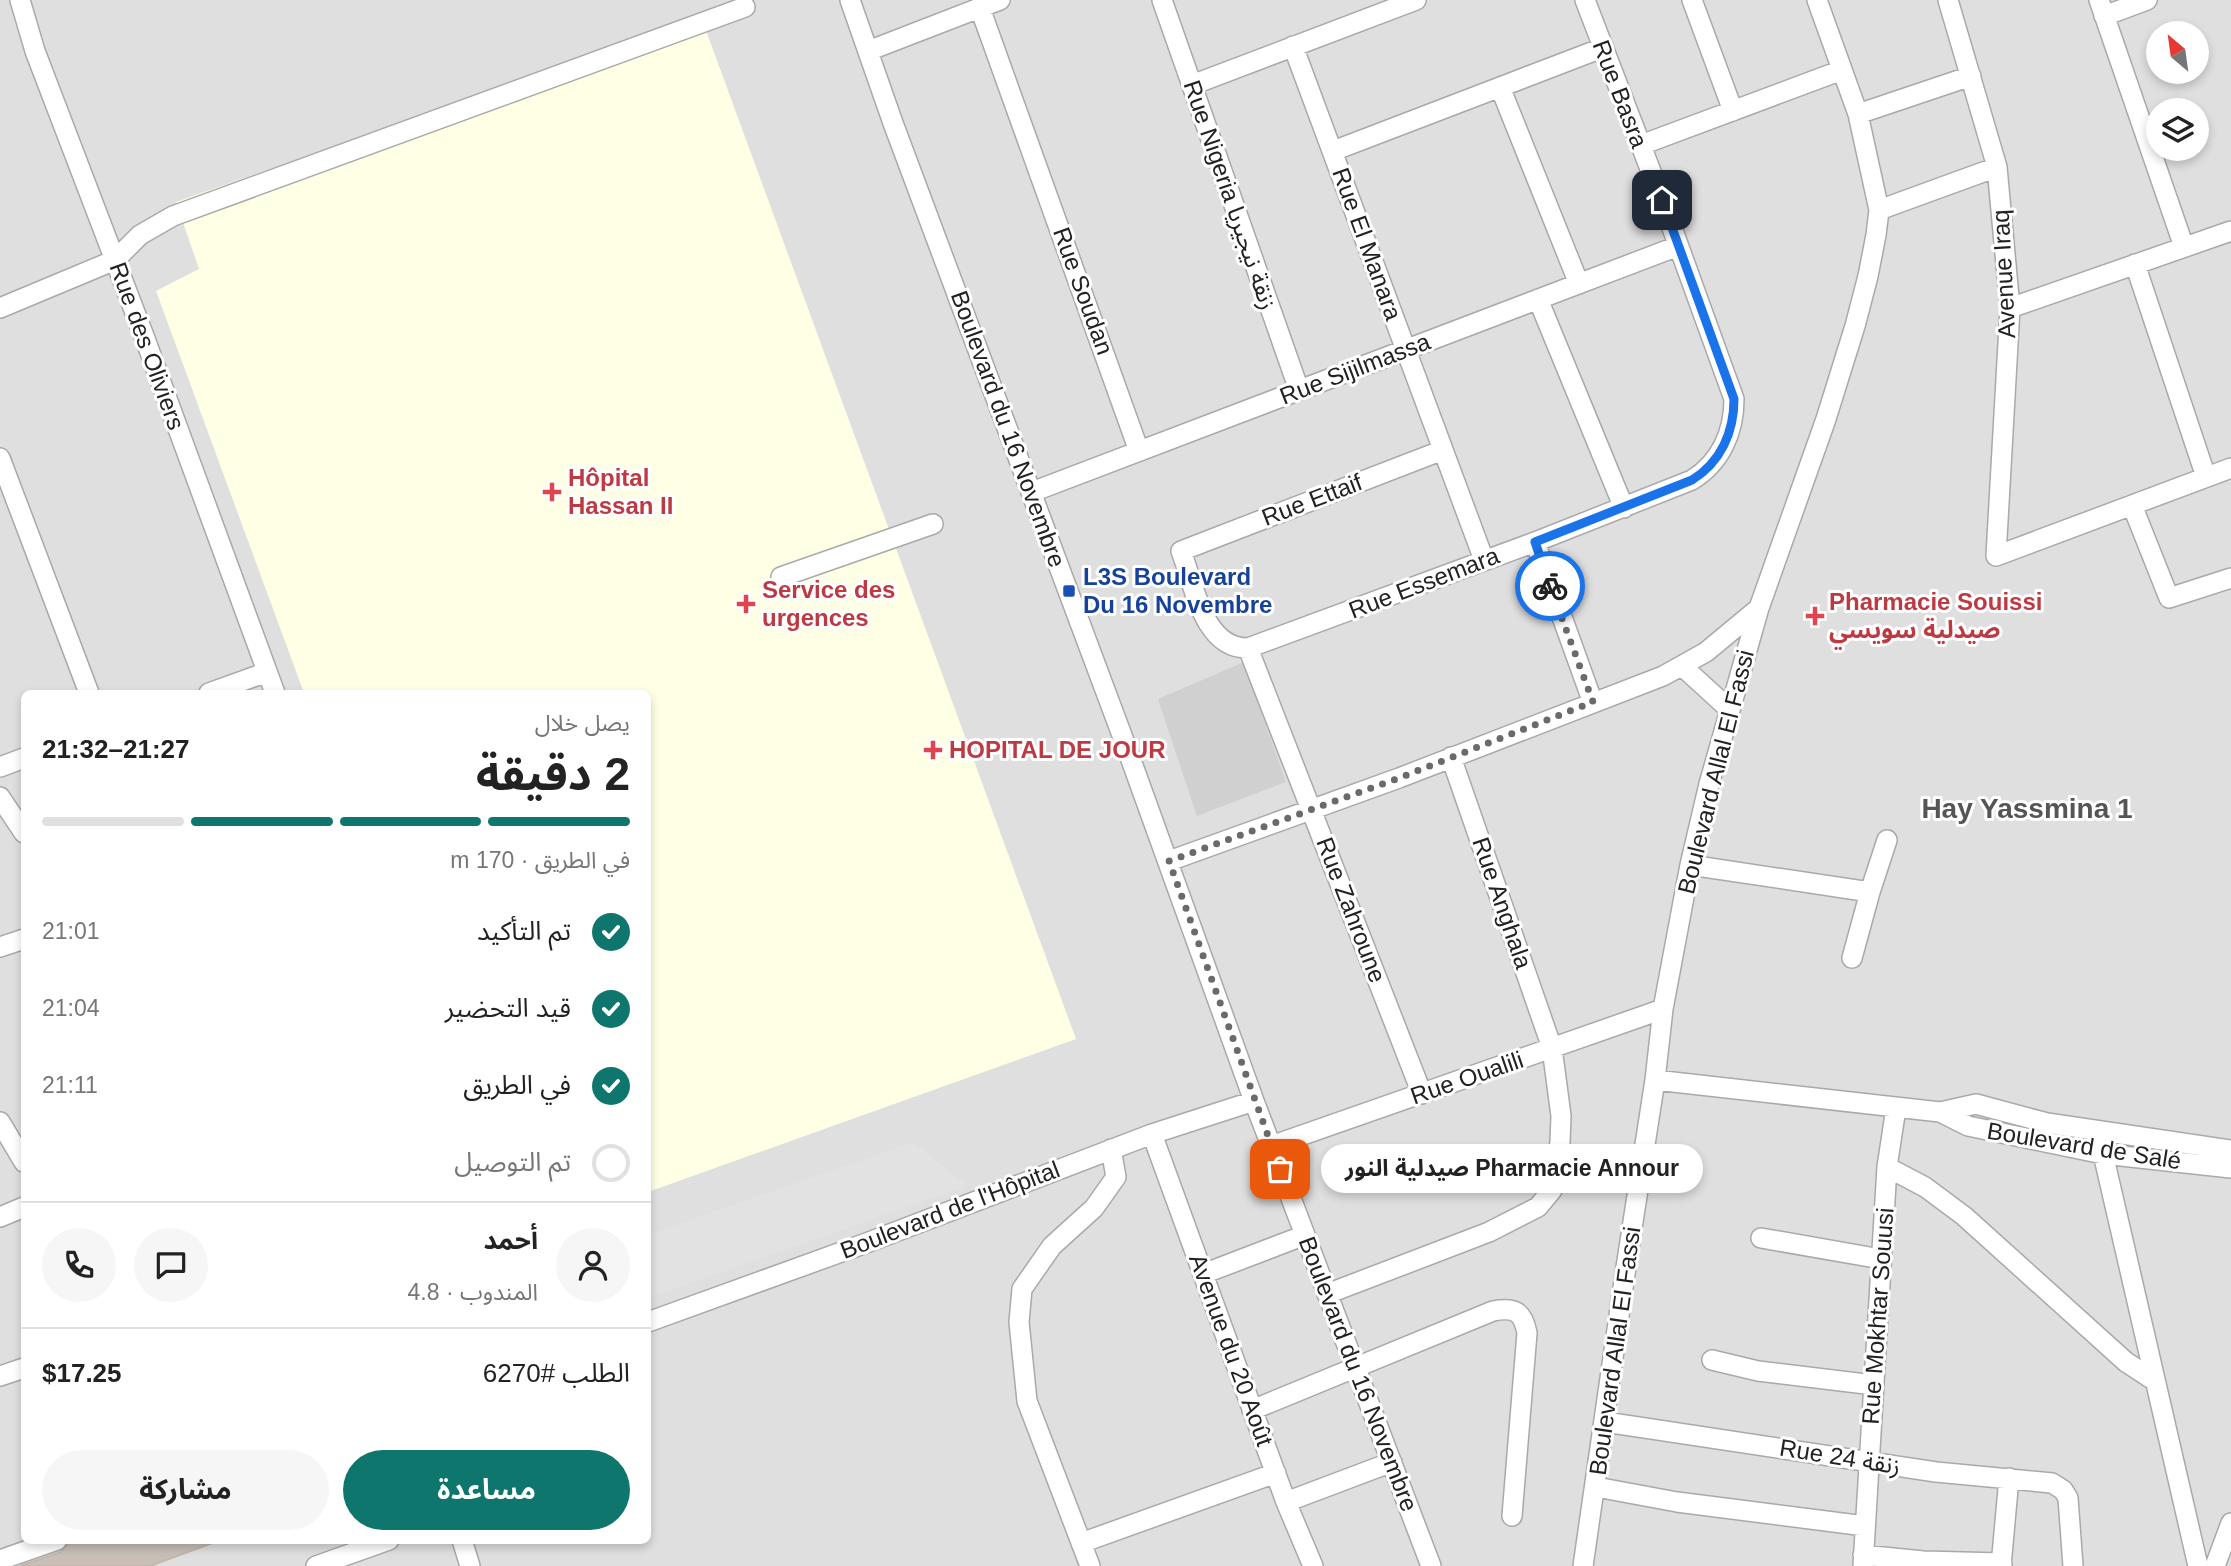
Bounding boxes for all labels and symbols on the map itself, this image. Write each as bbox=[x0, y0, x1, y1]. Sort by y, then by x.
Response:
north arrow bbox=[2146, 21, 2208, 84]
street label: Rue Basra bbox=[1588, 36, 1654, 152]
street label: Rue Nigeria زنقة نيجيريا bbox=[1178, 77, 1282, 313]
street label: Rue El Manara bbox=[1327, 164, 1408, 324]
pin bbox=[1632, 170, 1692, 230]
street label: Avenue Iraq bbox=[1987, 209, 2020, 339]
street label: Rue Soudan bbox=[1048, 224, 1119, 358]
street label: Rue des Oliviers bbox=[105, 258, 190, 433]
street label: Boulevard du 16 Novembre bbox=[946, 287, 1071, 571]
street label: Rue Sijilmassa bbox=[1276, 327, 1434, 410]
place label: Hôpital Hassan II bbox=[568, 464, 673, 519]
street label: Rue Ettaif bbox=[1258, 468, 1366, 531]
marker: Hôpital Hassan II bbox=[542, 482, 562, 502]
street label: Rue Essemara bbox=[1345, 541, 1503, 624]
courier bbox=[1515, 551, 1585, 621]
place label: L3S Boulevard Du 16 Novembre bbox=[1083, 563, 1272, 618]
place label: Service des urgences bbox=[762, 576, 895, 631]
marker: L3S Boulevard Du 16 Novembre bbox=[1061, 583, 1077, 599]
place label: Pharmacie Souissi صيدلية سويسي bbox=[1829, 588, 2042, 650]
marker: Service des urgences bbox=[736, 594, 756, 614]
marker: Pharmacie Souissi صيدلية سويسي bbox=[1807, 608, 1823, 624]
street label: Boulevard Allal El Fassi bbox=[1672, 647, 1759, 897]
place label: HOPITAL DE JOUR bbox=[949, 736, 1165, 763]
marker: HOPITAL DE JOUR bbox=[923, 740, 943, 760]
district label: Hay Yassmina 1 bbox=[1921, 793, 2133, 824]
street label: Rue Zahroune bbox=[1311, 833, 1392, 986]
street label: Rue Anghala bbox=[1467, 833, 1538, 973]
street label: Rue Oualili bbox=[1407, 1046, 1527, 1109]
street label: Boulevard de Salé bbox=[1985, 1117, 2183, 1174]
pin bbox=[1250, 1139, 1310, 1199]
callout: Pharmacie Annour صيدلية النور bbox=[1322, 1144, 1704, 1194]
street label: Boulevard de l'Hôpital bbox=[836, 1155, 1063, 1264]
street label: Rue Mokhtar Souusi bbox=[1856, 1207, 1899, 1425]
street label: Boulevard Allal El Fassi bbox=[1584, 1225, 1645, 1477]
street label: Boulevard du 16 Novembre bbox=[1294, 1233, 1423, 1515]
street label: Avenue du 20 Août bbox=[1184, 1250, 1279, 1450]
street label: Rue 24 زنقة bbox=[1777, 1434, 1903, 1480]

